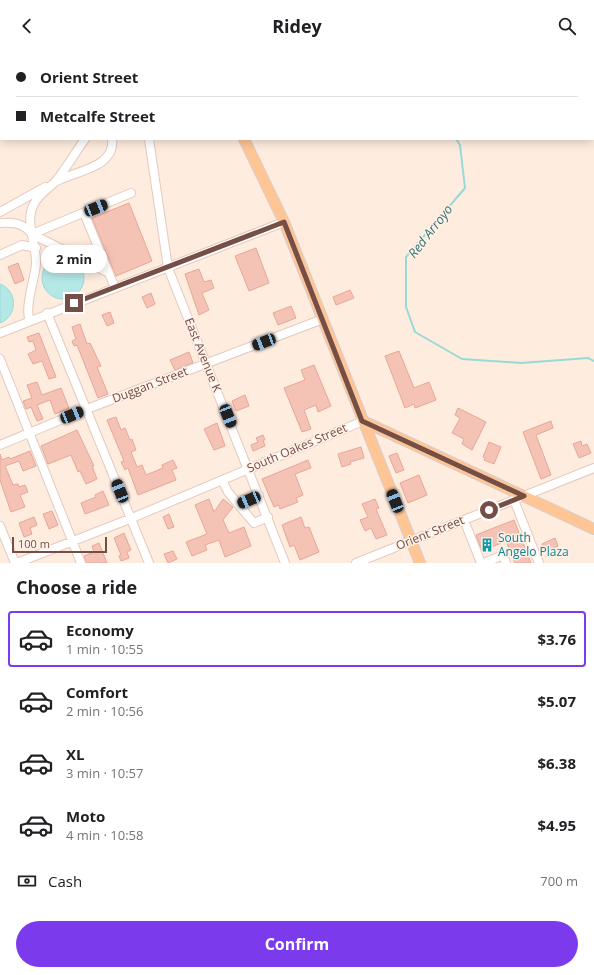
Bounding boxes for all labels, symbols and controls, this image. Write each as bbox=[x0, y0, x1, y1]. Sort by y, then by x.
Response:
text: Ridey bbox=[272, 14, 322, 38]
icon: back bbox=[16, 15, 38, 37]
icon: search bbox=[556, 15, 578, 37]
text: Orient Street bbox=[40, 67, 138, 87]
text: Metcalfe Street bbox=[40, 106, 155, 126]
car bbox=[83, 198, 109, 218]
water label: Red Arroyo bbox=[404, 201, 456, 261]
callout: 2 min bbox=[41, 245, 107, 273]
text: 2 min bbox=[56, 250, 92, 268]
route end bbox=[65, 294, 83, 312]
street label: East Avenue K bbox=[181, 315, 226, 395]
car bbox=[251, 332, 277, 352]
street label: Duggan Street bbox=[110, 362, 190, 407]
car bbox=[218, 403, 238, 429]
car bbox=[59, 405, 85, 425]
street label: South Oakes Street bbox=[244, 419, 350, 476]
car bbox=[110, 478, 130, 504]
car bbox=[385, 488, 405, 514]
car bbox=[236, 490, 262, 510]
route start bbox=[480, 501, 498, 519]
street label: Orient Street bbox=[393, 511, 467, 554]
place label: South Angelo Plaza bbox=[498, 529, 569, 560]
scale bar bbox=[12, 535, 107, 554]
text: 100 m bbox=[18, 536, 50, 551]
building icon: South Angelo Plaza bbox=[479, 537, 495, 553]
text: Choose a ride bbox=[16, 575, 137, 599]
text: Economy bbox=[66, 620, 134, 640]
icon: car bbox=[18, 621, 54, 657]
text: $3.76 bbox=[537, 629, 576, 649]
text: 1 min · 10:55 bbox=[66, 640, 143, 658]
text: Comfort bbox=[66, 682, 128, 702]
icon: car bbox=[18, 683, 54, 719]
text: $5.07 bbox=[537, 691, 576, 711]
text: 2 min · 10:56 bbox=[66, 702, 143, 720]
text: XL bbox=[66, 744, 84, 764]
icon: car bbox=[18, 745, 54, 781]
text: $6.38 bbox=[537, 753, 576, 773]
text: 3 min · 10:57 bbox=[66, 764, 143, 782]
text: Moto bbox=[66, 806, 105, 826]
icon: car bbox=[18, 807, 54, 843]
text: $4.95 bbox=[537, 815, 576, 835]
text: 4 min · 10:58 bbox=[66, 826, 143, 844]
icon: cash bbox=[16, 870, 38, 892]
text: Cash bbox=[48, 871, 82, 891]
text: 700 m bbox=[540, 872, 578, 890]
button: Confirm bbox=[16, 921, 578, 967]

